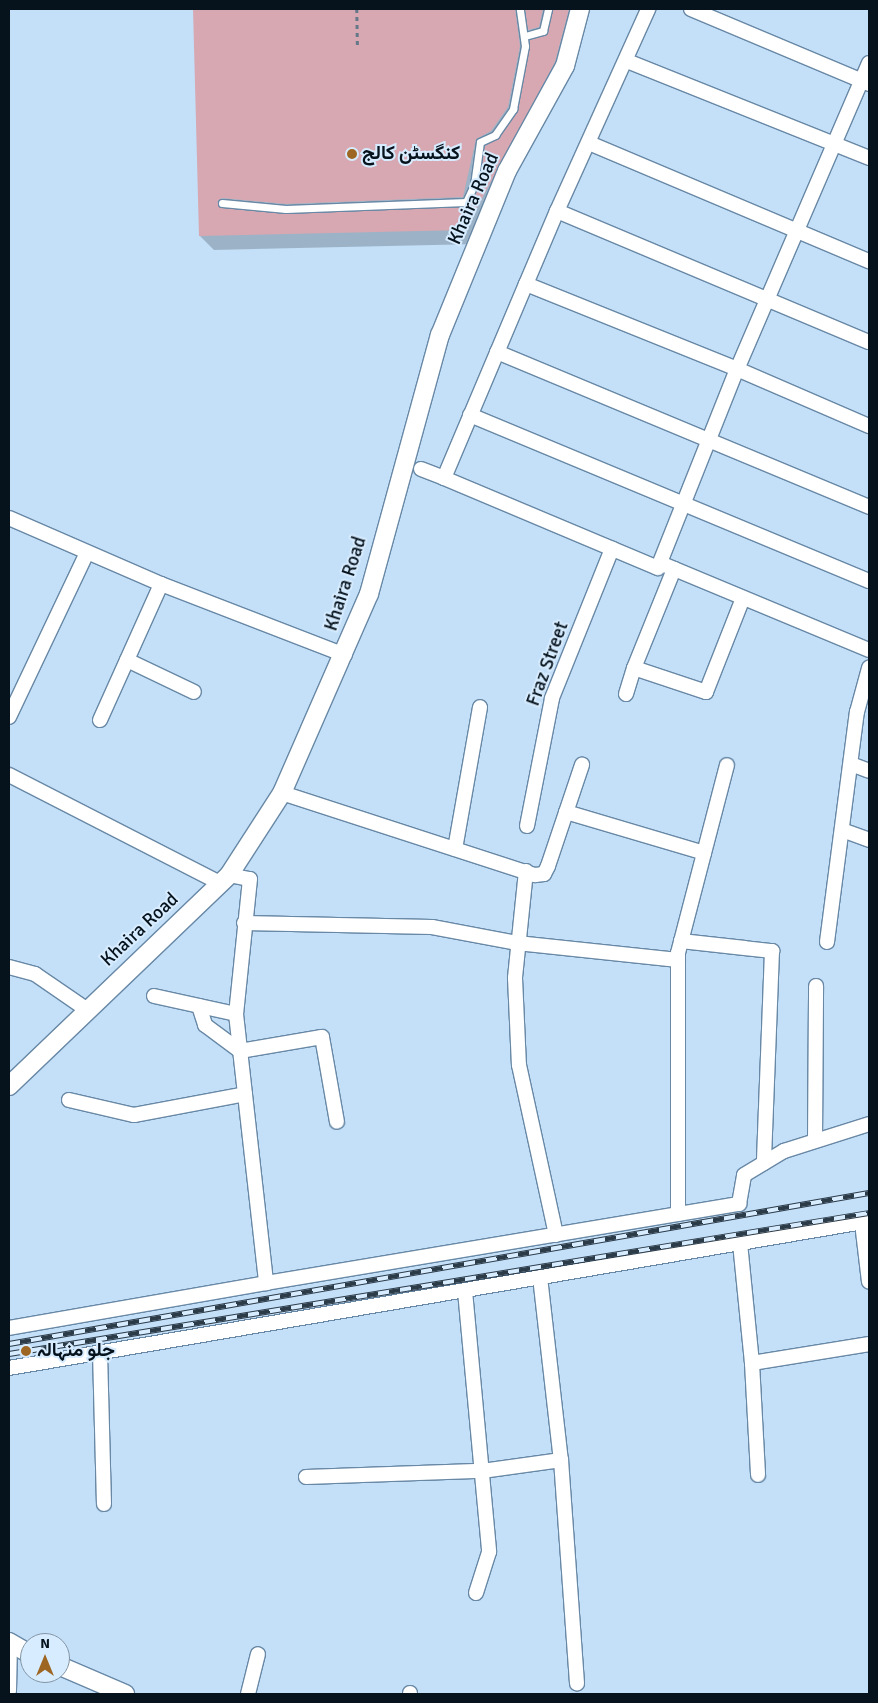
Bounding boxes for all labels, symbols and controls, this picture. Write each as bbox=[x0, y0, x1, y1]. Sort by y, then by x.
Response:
place label: کنگسٹن کالج bbox=[362, 143, 460, 165]
marker: کنگسٹن کالج bbox=[346, 148, 358, 160]
street label: Khaira Road bbox=[444, 150, 504, 248]
street label: Khaira Road bbox=[320, 534, 372, 634]
street label: Fraz Street bbox=[522, 619, 574, 709]
street label: Khaira Road bbox=[96, 888, 184, 972]
place label: جلو منہالہ bbox=[37, 1340, 115, 1362]
marker: جلو منہالہ bbox=[19, 1344, 33, 1358]
north arrow bbox=[20, 1633, 70, 1683]
text: N bbox=[40, 1635, 50, 1652]

